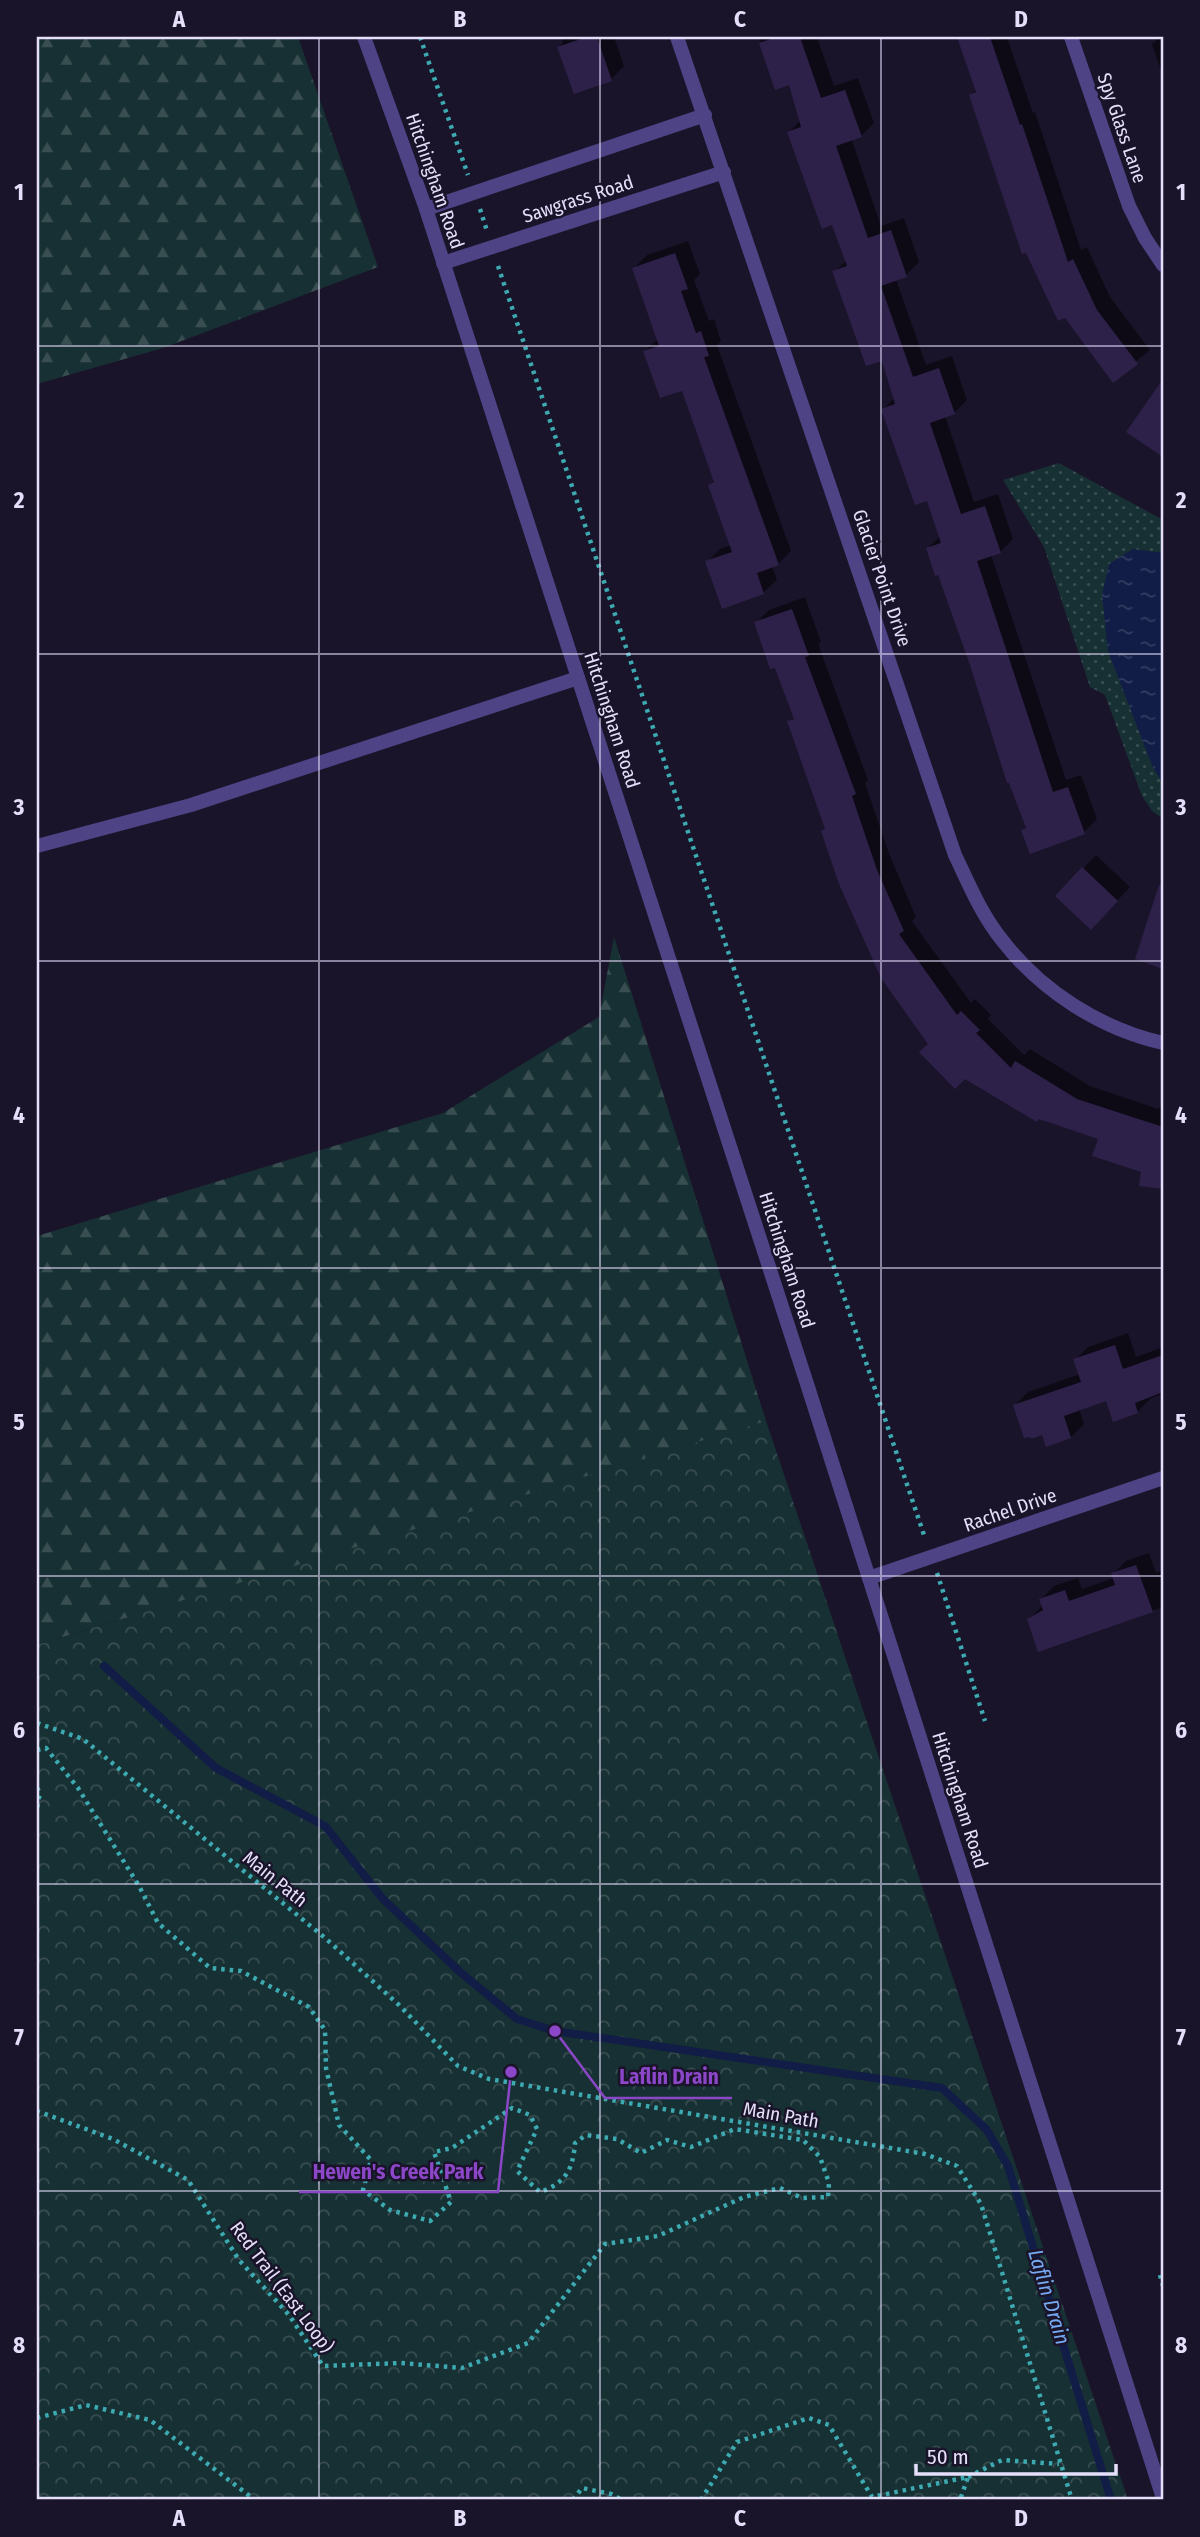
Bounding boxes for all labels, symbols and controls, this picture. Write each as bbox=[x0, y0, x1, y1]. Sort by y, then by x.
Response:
text: A bbox=[172, 5, 186, 33]
text: B bbox=[454, 5, 467, 33]
text: C bbox=[734, 5, 746, 33]
text: D bbox=[1014, 5, 1028, 33]
street label: Spy Glass Lane bbox=[1092, 70, 1152, 186]
street label: Hitchingham Road bbox=[401, 110, 469, 252]
street label: Sawgrass Road bbox=[520, 170, 636, 228]
text: 1 bbox=[14, 178, 24, 206]
text: 1 bbox=[1176, 178, 1186, 206]
text: 2 bbox=[13, 486, 25, 514]
text: 2 bbox=[1175, 486, 1187, 514]
street label: Glacier Point Drive bbox=[848, 506, 916, 650]
street label: Hitchingham Road bbox=[579, 649, 645, 791]
text: 3 bbox=[13, 793, 25, 821]
text: 3 bbox=[1175, 793, 1187, 821]
text: 4 bbox=[13, 1101, 25, 1129]
text: 4 bbox=[1175, 1101, 1187, 1129]
street label: Hitchingham Road bbox=[754, 1189, 820, 1331]
text: 5 bbox=[13, 1408, 25, 1436]
text: 5 bbox=[1175, 1408, 1187, 1436]
street label: Rachel Drive bbox=[961, 1483, 1059, 1537]
text: 6 bbox=[13, 1716, 25, 1744]
text: 6 bbox=[1175, 1716, 1187, 1744]
street label: Hitchingham Road bbox=[927, 1729, 993, 1871]
street label: Main Path bbox=[238, 1846, 312, 1912]
text: 7 bbox=[14, 2023, 24, 2051]
text: 7 bbox=[1176, 2023, 1186, 2051]
callout: Laflin Drain bbox=[605, 2056, 732, 2098]
text: Laflin Drain bbox=[619, 2064, 719, 2090]
street label: Main Path bbox=[741, 2097, 821, 2133]
callout: Hewen's Creek Park bbox=[299, 2150, 498, 2192]
text: Hewen's Creek Park bbox=[313, 2159, 484, 2185]
street label: Red Trail (East Loop) bbox=[225, 2217, 339, 2357]
water label: Laflin Drain bbox=[1022, 2246, 1076, 2348]
text: 8 bbox=[13, 2331, 25, 2359]
text: 8 bbox=[1175, 2331, 1187, 2359]
scale bar bbox=[916, 2432, 1116, 2476]
text: 50 m bbox=[927, 2444, 969, 2470]
text: A bbox=[172, 2504, 186, 2532]
text: B bbox=[454, 2504, 467, 2532]
text: C bbox=[734, 2504, 746, 2532]
text: D bbox=[1014, 2504, 1028, 2532]

